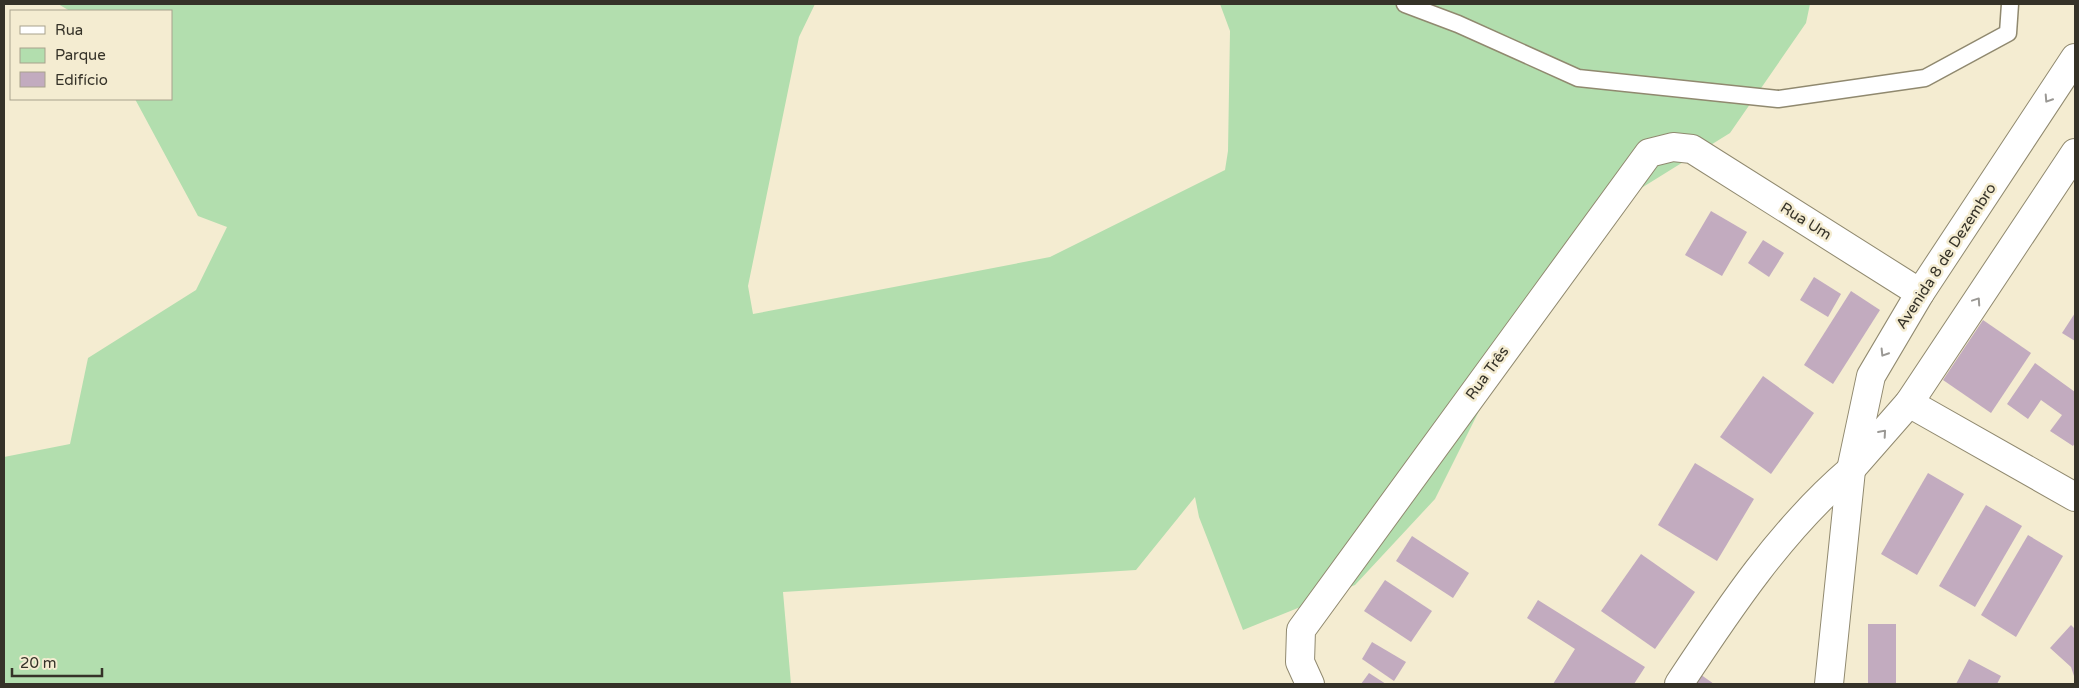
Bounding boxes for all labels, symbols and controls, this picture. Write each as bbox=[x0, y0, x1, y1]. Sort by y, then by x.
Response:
legend bbox=[10, 10, 172, 100]
text: Rua bbox=[55, 21, 83, 39]
text: Parque bbox=[55, 46, 106, 64]
text: Edifício bbox=[55, 71, 108, 89]
one-way arrow bbox=[2045, 93, 2055, 102]
street label: Avenida 8 de Dezembro bbox=[1892, 180, 2000, 332]
street label: Rua Um bbox=[1777, 198, 1835, 244]
one-way arrow bbox=[1971, 297, 1980, 306]
street label: Rua Três bbox=[1462, 343, 1512, 403]
one-way arrow bbox=[1880, 347, 1890, 356]
one-way arrow bbox=[1877, 429, 1886, 438]
scale bar bbox=[12, 646, 102, 678]
text: 20 m bbox=[20, 654, 57, 672]

